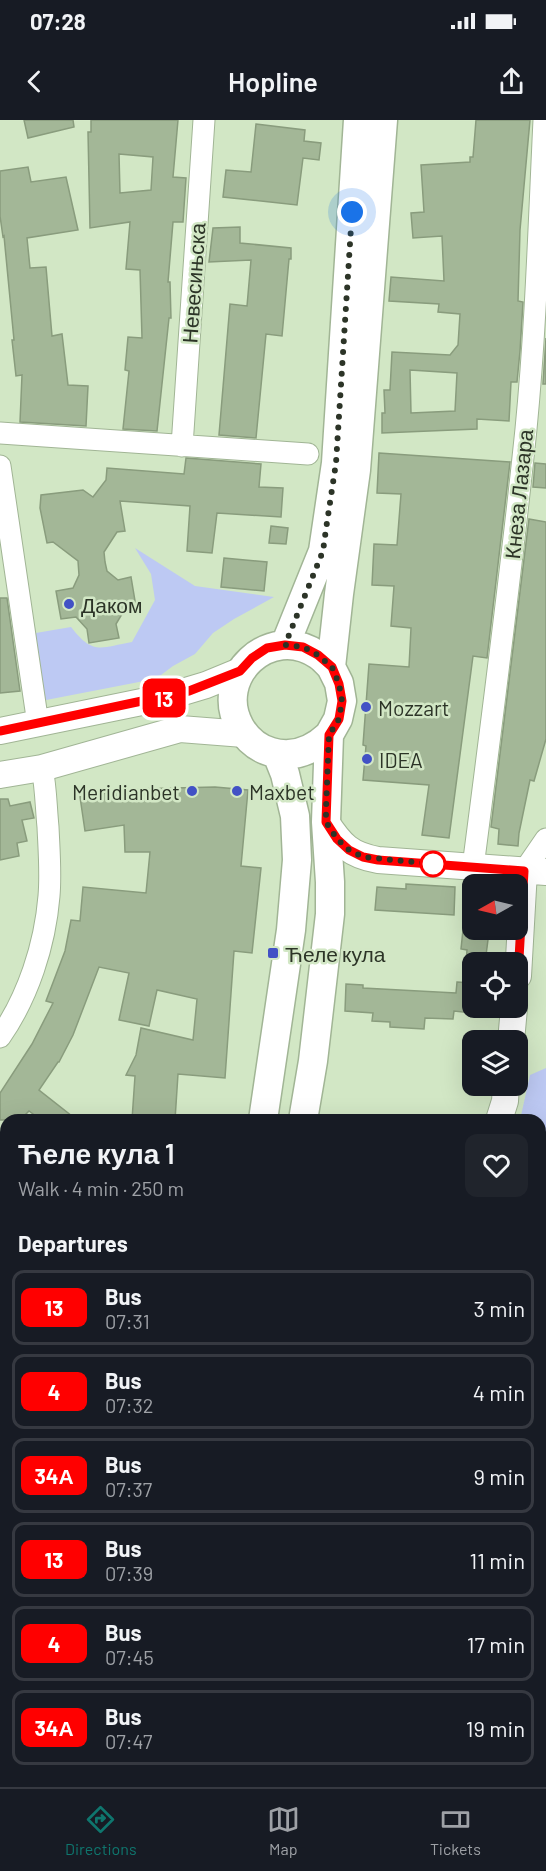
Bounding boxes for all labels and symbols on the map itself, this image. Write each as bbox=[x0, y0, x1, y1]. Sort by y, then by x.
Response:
your location bbox=[337, 197, 367, 227]
street label: Невесињска bbox=[176, 222, 210, 344]
street label: Кнеза Лазара bbox=[499, 428, 537, 560]
place label: Даком bbox=[81, 592, 142, 617]
marker: Даком bbox=[62, 597, 76, 611]
line badge: 13 bbox=[137, 678, 191, 718]
place label: Mozzart bbox=[378, 695, 449, 720]
marker: Mozzart bbox=[359, 700, 373, 714]
place label: IDEA bbox=[379, 747, 423, 772]
marker: IDEA bbox=[360, 752, 374, 766]
place label: Meridianbet bbox=[72, 779, 180, 804]
place label: Maxbet bbox=[249, 779, 315, 804]
marker: Meridianbet bbox=[185, 784, 199, 798]
marker: Maxbet bbox=[230, 784, 244, 798]
unlabelled marker bbox=[420, 851, 446, 877]
north arrow bbox=[462, 874, 528, 940]
place label: Ћеле кула bbox=[285, 941, 386, 966]
marker: Ћеле кула bbox=[266, 946, 280, 960]

